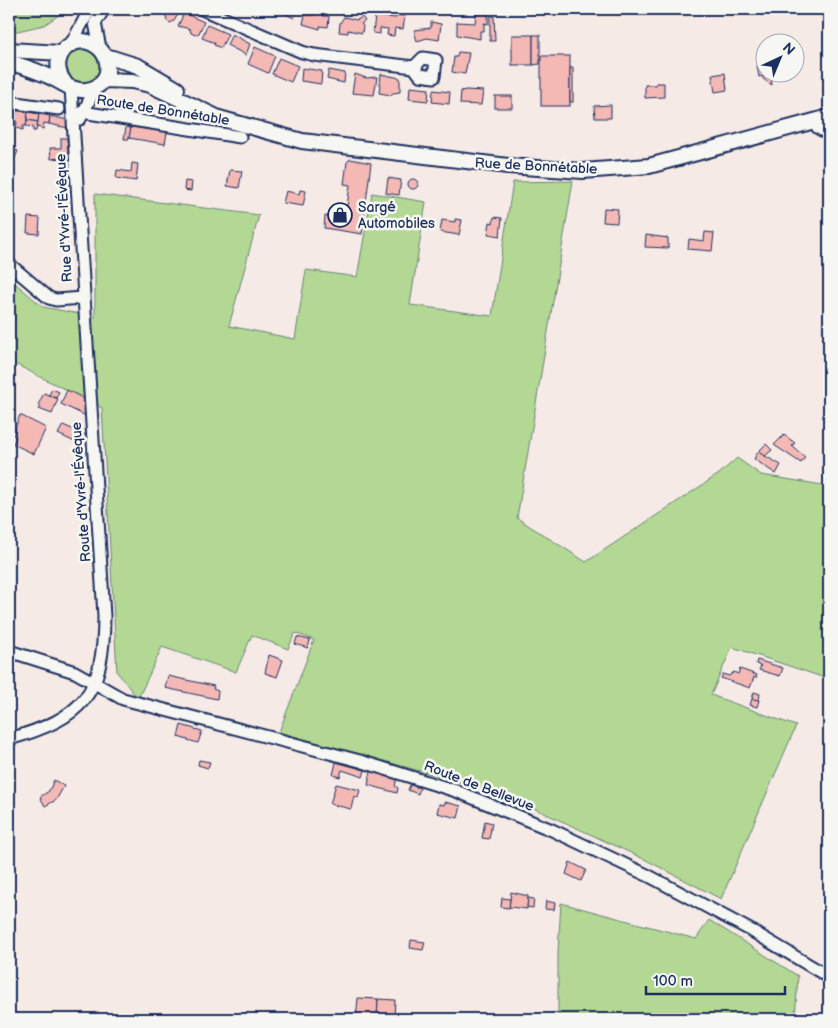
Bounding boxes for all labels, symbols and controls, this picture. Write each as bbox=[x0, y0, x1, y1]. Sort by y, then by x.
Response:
north arrow bbox=[756, 32, 806, 82]
text: N bbox=[779, 39, 798, 59]
street label: Route de Bonnétable bbox=[95, 91, 231, 129]
street label: Rue d'Yvré-l'Évêque bbox=[51, 153, 76, 283]
street label: Rue de Bonnétable bbox=[474, 154, 598, 178]
place label: Sargé Automobiles bbox=[358, 199, 435, 232]
shop icon: Sargé Automobiles bbox=[327, 202, 353, 228]
street label: Route d'Yvré-l'Évêque bbox=[67, 421, 94, 563]
street label: Route de Bellevue bbox=[421, 757, 537, 815]
scale bar bbox=[646, 963, 784, 995]
text: 100 m bbox=[653, 972, 693, 991]

